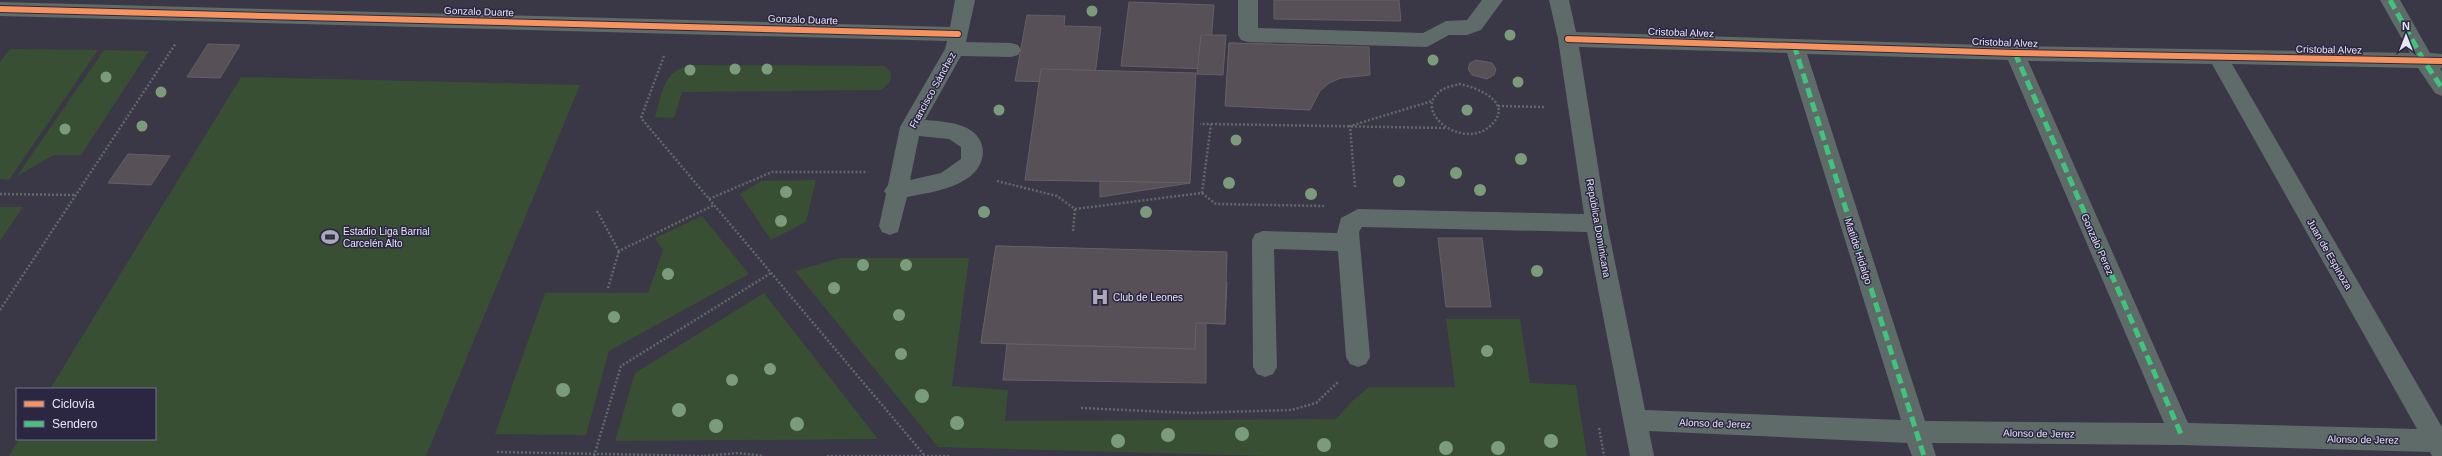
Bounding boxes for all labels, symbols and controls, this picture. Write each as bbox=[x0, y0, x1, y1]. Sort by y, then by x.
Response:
street label: Gonzalo Duarte bbox=[444, 5, 515, 18]
street label: Gonzalo Duarte bbox=[768, 13, 839, 26]
north arrow bbox=[2386, 16, 2426, 56]
text: N bbox=[2402, 20, 2410, 32]
street label: Cristobal Alvez bbox=[1648, 26, 1714, 39]
street label: Cristobal Alvez bbox=[1972, 36, 2038, 49]
street label: Cristobal Alvez bbox=[2296, 43, 2362, 56]
street label: Francisco Sánchez bbox=[907, 50, 958, 130]
street label: República Dominicana bbox=[1584, 178, 1613, 279]
street label: Gonzalo Perez bbox=[2079, 212, 2116, 277]
street label: Matilde Hidalgo bbox=[1843, 217, 1875, 286]
street label: Juan de Espinoza bbox=[2305, 217, 2354, 292]
place label: Estadio Liga Barrial Carcelén Alto bbox=[343, 226, 430, 249]
sports icon: Estadio Liga Barrial Carcelén Alto bbox=[320, 227, 340, 247]
hospital icon: Club de Leones bbox=[1090, 287, 1110, 307]
place label: Club de Leones bbox=[1113, 292, 1183, 303]
legend bbox=[16, 388, 156, 440]
text: Ciclovía bbox=[52, 397, 95, 411]
text: Sendero bbox=[52, 417, 98, 431]
street label: Alonso de Jerez bbox=[1679, 417, 1751, 430]
street label: Alonso de Jerez bbox=[2003, 427, 2075, 440]
street label: Alonso de Jerez bbox=[2327, 433, 2399, 446]

